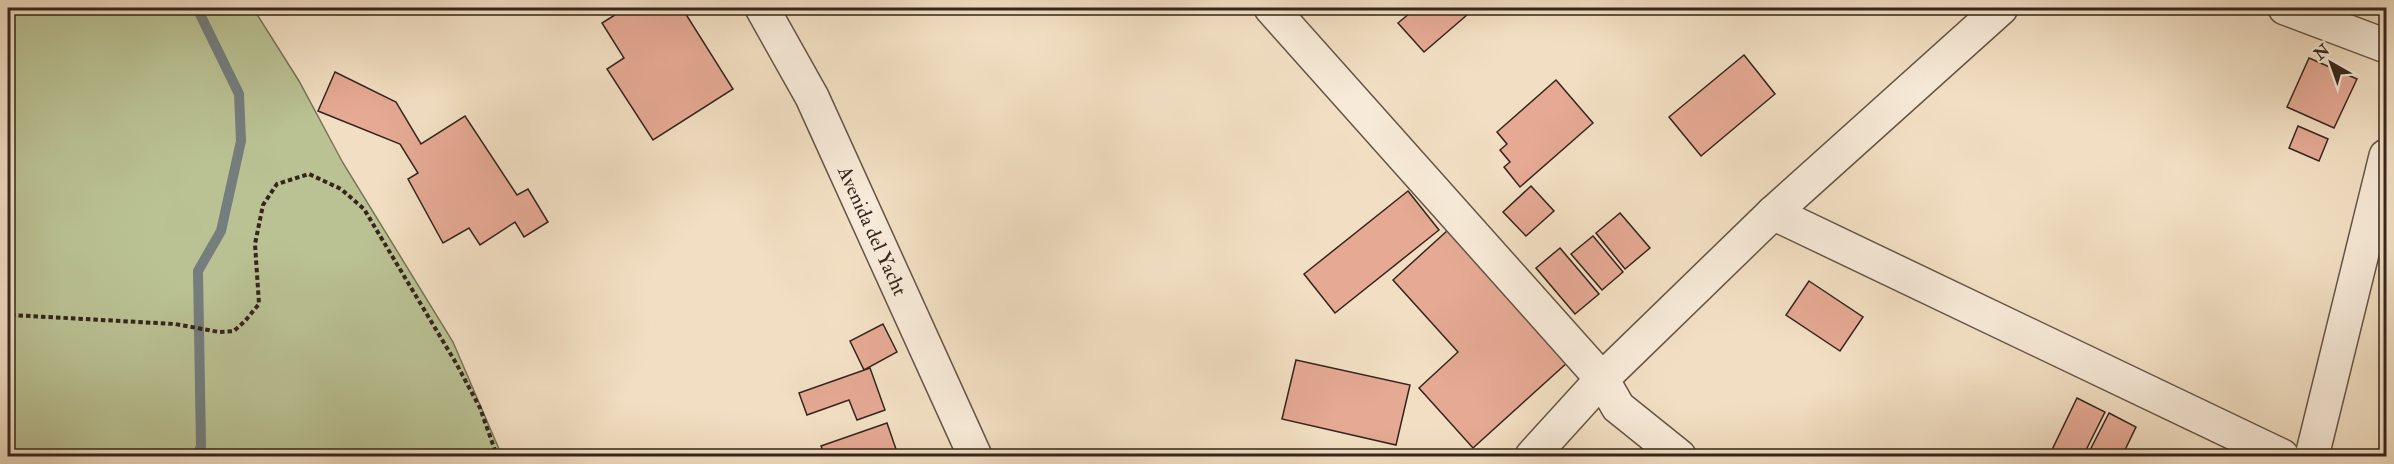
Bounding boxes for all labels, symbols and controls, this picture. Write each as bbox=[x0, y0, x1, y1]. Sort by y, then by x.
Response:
north arrow bbox=[2301, 33, 2361, 93]
text: N bbox=[2309, 40, 2334, 65]
street label: Avenida del Yacht bbox=[832, 161, 913, 300]

